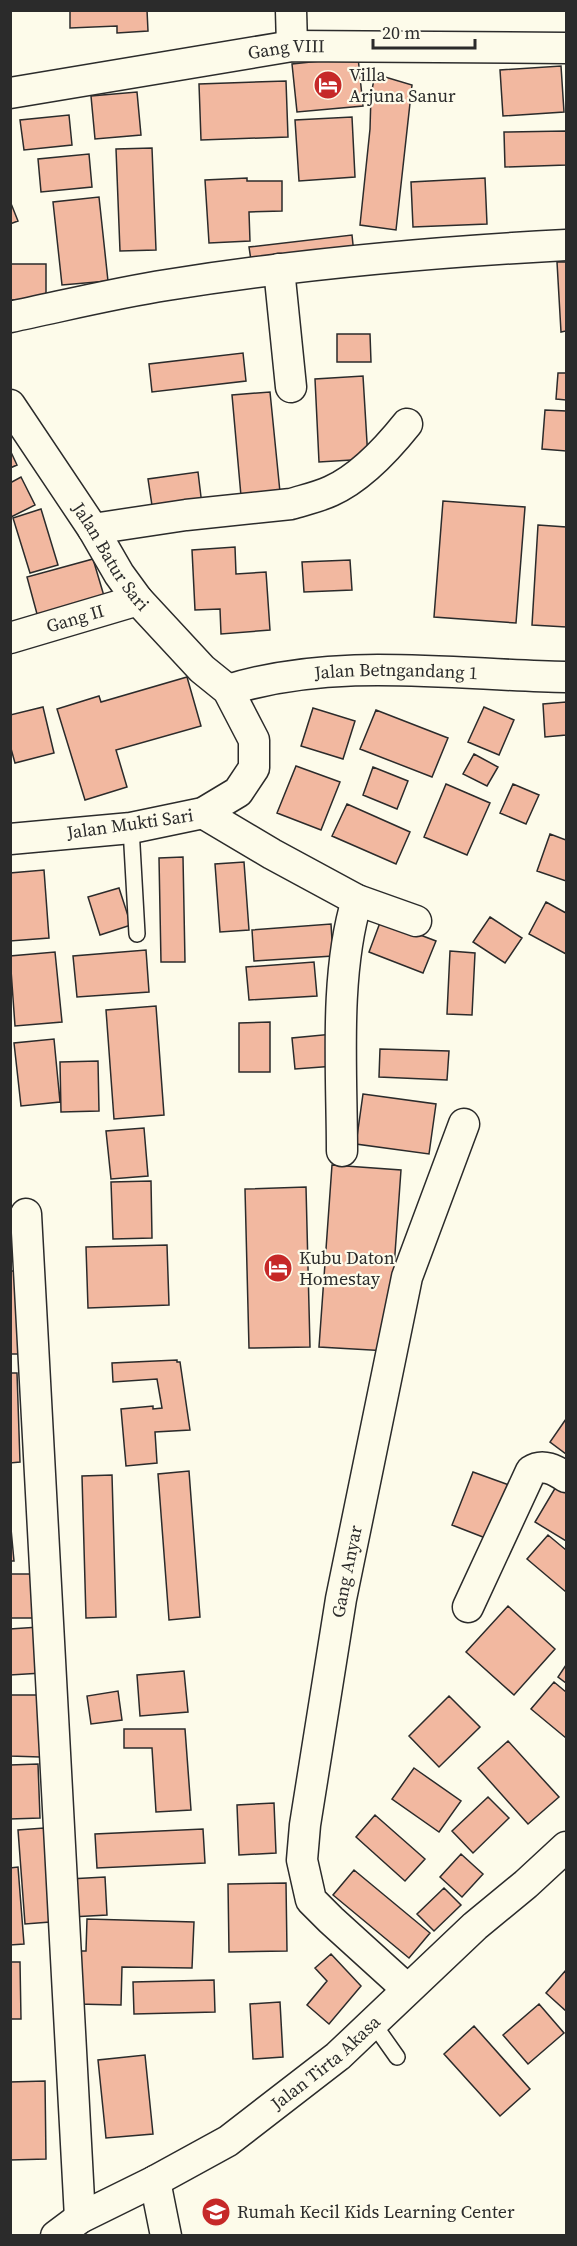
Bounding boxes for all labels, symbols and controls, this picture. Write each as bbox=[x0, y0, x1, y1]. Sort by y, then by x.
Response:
scale bar bbox=[373, 12, 475, 50]
text: 20 m bbox=[382, 20, 420, 45]
street label: Gang VIII bbox=[246, 33, 325, 65]
place label: Villa Arjuna Sanur bbox=[349, 62, 456, 108]
hotel icon: Villa Arjuna Sanur bbox=[312, 69, 344, 101]
street label: Jalan Batur Sari bbox=[66, 496, 155, 616]
street label: Gang II bbox=[43, 598, 107, 639]
street label: Jalan Betngandang 1 bbox=[312, 657, 479, 685]
street label: Jalan Mukti Sari bbox=[64, 802, 195, 845]
place label: Kubu Daton Homestay bbox=[299, 1245, 395, 1291]
hotel icon: Kubu Daton Homestay bbox=[262, 1252, 294, 1284]
street label: Gang Anyar bbox=[325, 1523, 368, 1619]
street label: Jalan Tirta Akasa bbox=[265, 2009, 386, 2116]
school or university icon: Rumah Kecil Kids Learning Center bbox=[200, 2196, 232, 2228]
place label: Rumah Kecil Kids Learning Center bbox=[237, 2199, 515, 2224]

